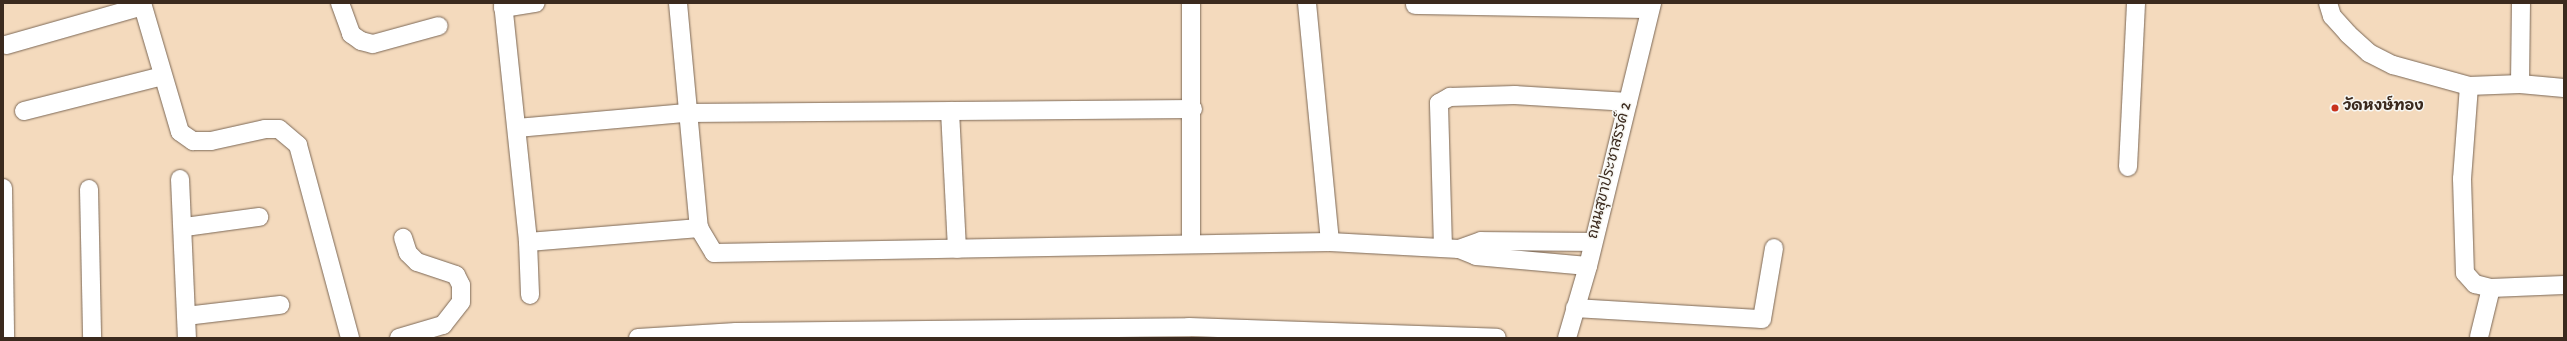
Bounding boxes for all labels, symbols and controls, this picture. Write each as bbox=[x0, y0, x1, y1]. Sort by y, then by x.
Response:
place label: วัดหงษ์ทอง bbox=[2343, 99, 2424, 117]
street label: ถนนสุขาประชาสรรค์ 2 bbox=[1585, 101, 1637, 241]
marker: วัดหงษ์ทอง bbox=[2330, 103, 2340, 113]

